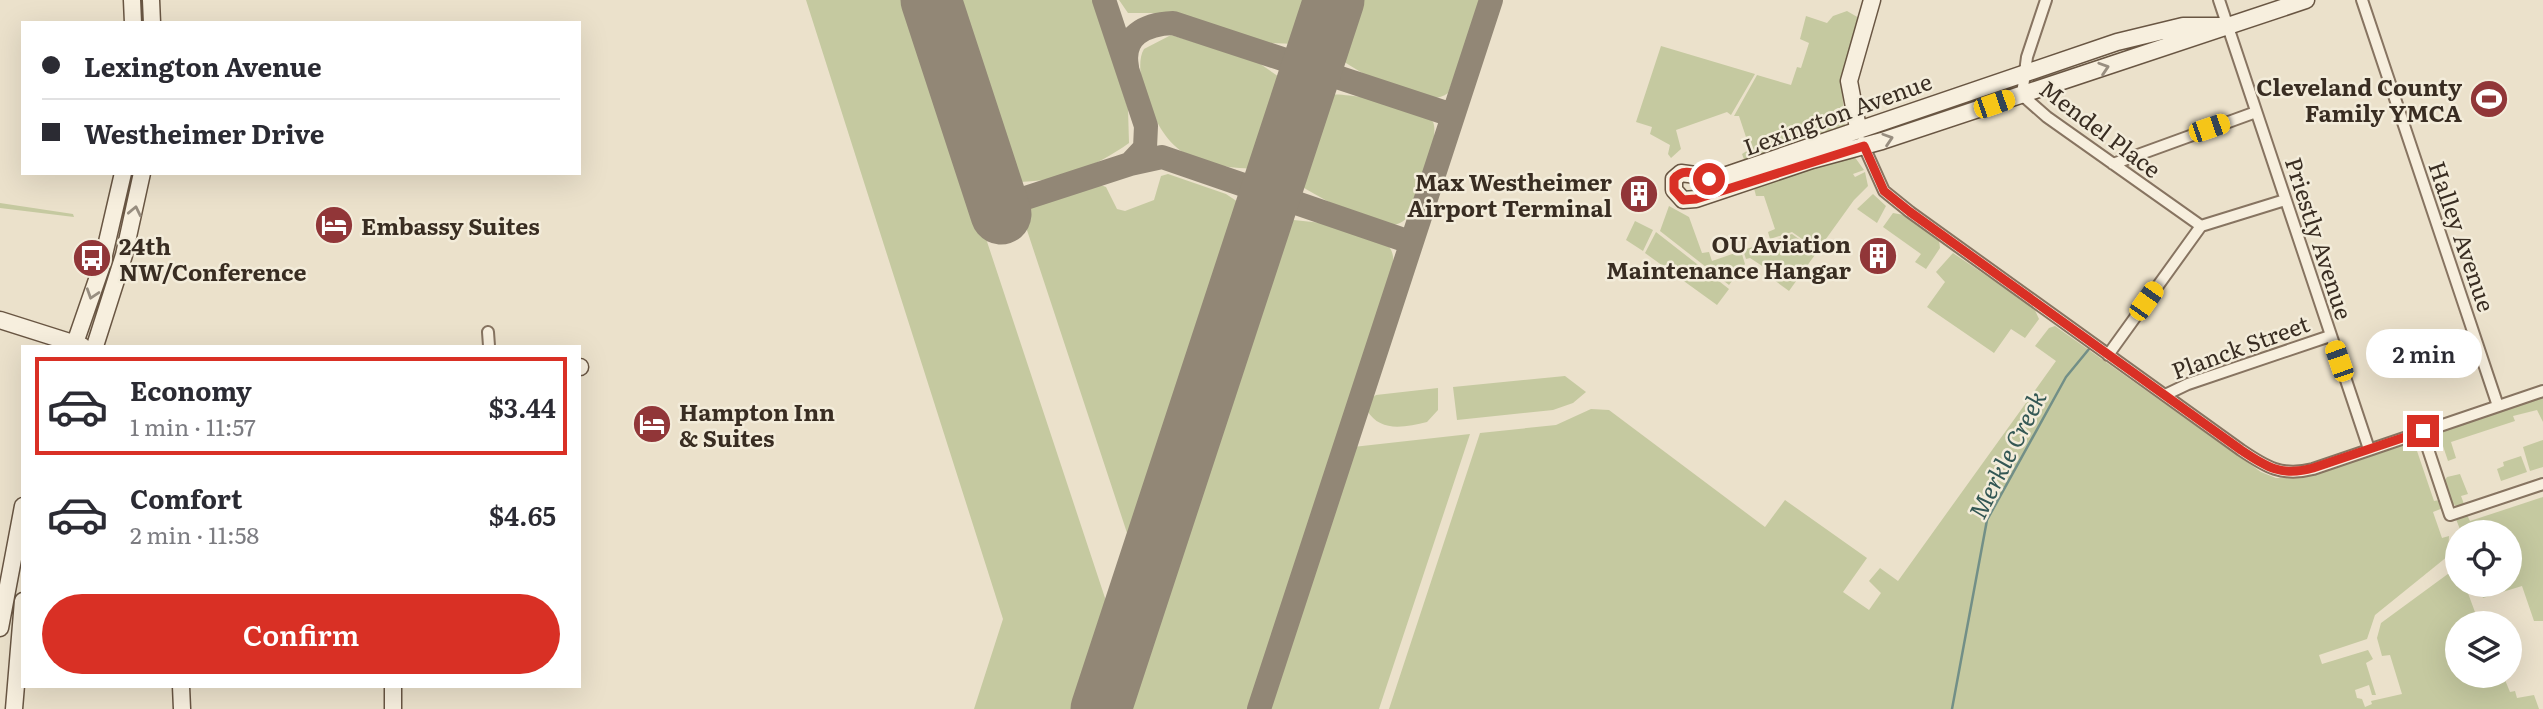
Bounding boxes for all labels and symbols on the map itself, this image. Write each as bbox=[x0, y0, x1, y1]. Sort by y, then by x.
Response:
one-way arrow bbox=[2098, 62, 2110, 76]
street label: Lexington Avenue bbox=[1738, 63, 1936, 163]
place label: Cleveland County Family YMCA bbox=[2256, 69, 2463, 129]
street label: Mendel Place bbox=[2033, 71, 2169, 185]
sports icon: Cleveland County Family YMCA bbox=[2468, 78, 2510, 120]
car bbox=[1971, 87, 2018, 121]
car bbox=[2186, 111, 2233, 145]
one-way arrow bbox=[1882, 133, 1894, 148]
street label: Priestly Avenue bbox=[2278, 152, 2362, 324]
street label: Halley Avenue bbox=[2421, 156, 2505, 316]
route start bbox=[1693, 163, 1725, 195]
place label: Max Westheimer Airport Terminal bbox=[1407, 164, 1613, 224]
building icon: Max Westheimer Airport Terminal bbox=[1618, 173, 1660, 215]
hotel icon: Embassy Suites bbox=[313, 204, 355, 246]
one-way arrow bbox=[126, 205, 141, 217]
place label: Embassy Suites bbox=[361, 208, 540, 242]
place label: OU Aviation Maintenance Hangar bbox=[1606, 226, 1852, 286]
place label: 24th NW/Conference bbox=[119, 228, 307, 288]
building icon: OU Aviation Maintenance Hangar bbox=[1857, 235, 1899, 277]
bus stop icon: 24th NW/Conference bbox=[71, 237, 113, 279]
car bbox=[2126, 278, 2167, 324]
one-way arrow bbox=[86, 287, 100, 299]
street label: Planck Street bbox=[2166, 305, 2314, 387]
callout: 2 min bbox=[2365, 330, 2481, 378]
car bbox=[2323, 338, 2356, 384]
water label: Merkle Creek bbox=[1959, 383, 2054, 524]
place label: Hampton Inn & Suites bbox=[679, 394, 835, 454]
hotel icon: Hampton Inn & Suites bbox=[631, 403, 673, 445]
route end bbox=[2407, 415, 2439, 447]

